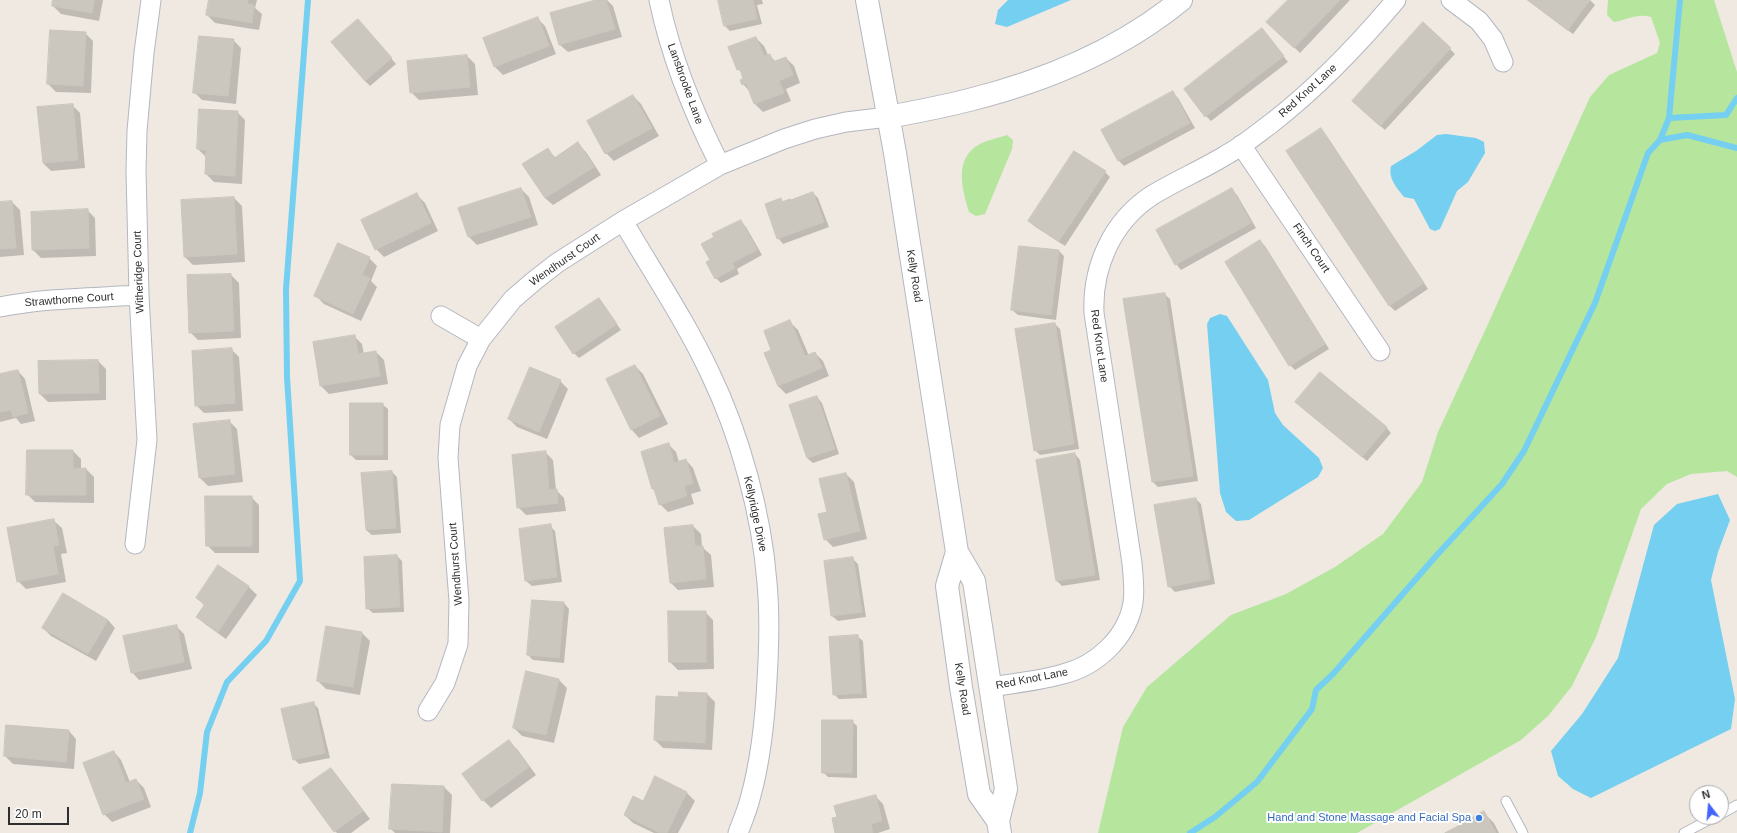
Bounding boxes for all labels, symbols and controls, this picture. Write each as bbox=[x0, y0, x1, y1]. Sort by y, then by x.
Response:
street label: Lansbrooke Lane bbox=[664, 42, 706, 126]
street label: Red Knot Lane bbox=[1276, 62, 1340, 120]
street label: Finch Court bbox=[1290, 221, 1332, 275]
street label: Witheridge Court bbox=[131, 231, 147, 313]
street label: Wendhurst Court bbox=[527, 231, 603, 289]
street label: Kelly Road bbox=[903, 249, 925, 303]
street label: Strawthorne Court bbox=[24, 290, 114, 310]
street label: Red Knot Lane bbox=[1087, 309, 1111, 383]
street label: Kellyridge Drive bbox=[741, 475, 769, 553]
street label: Wendhurst Court bbox=[447, 522, 465, 606]
street label: Kelly Road bbox=[951, 662, 973, 716]
street label: Red Knot Lane bbox=[995, 666, 1069, 692]
north arrow bbox=[1689, 785, 1729, 825]
text: N bbox=[1700, 788, 1711, 801]
scale bar bbox=[10, 799, 71, 825]
text: 20 m bbox=[15, 807, 42, 821]
place label: Hand and Stone Massage and Facial Spa bbox=[1267, 811, 1471, 825]
marker: Hand and Stone Massage and Facial Spa bbox=[1474, 813, 1484, 823]

